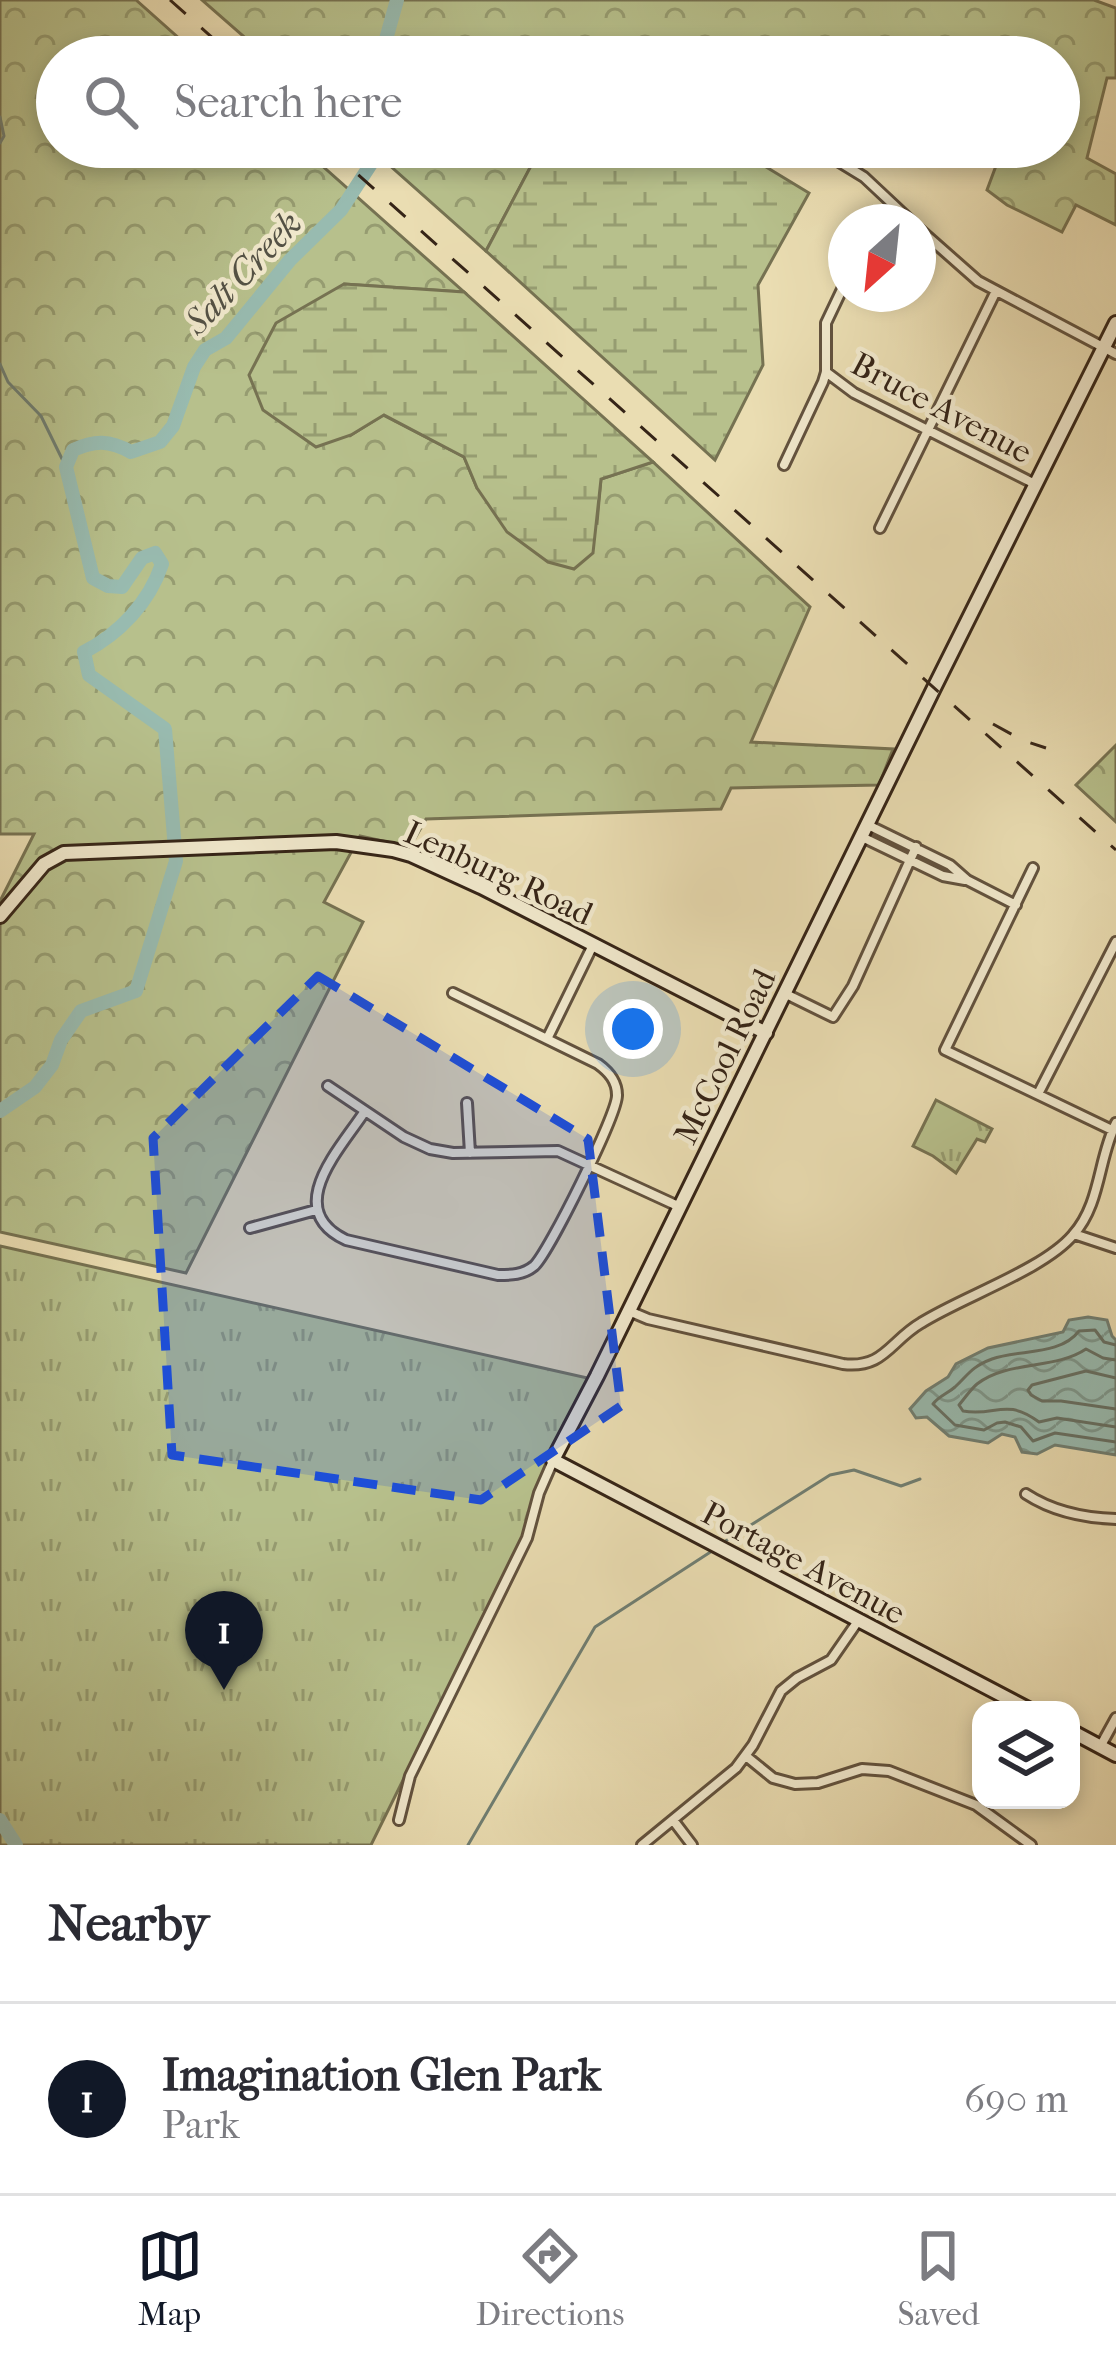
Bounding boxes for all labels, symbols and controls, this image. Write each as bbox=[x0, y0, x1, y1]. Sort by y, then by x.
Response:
search box bbox=[36, 36, 1080, 168]
icon: search bbox=[78, 69, 144, 135]
text: Search here bbox=[174, 76, 402, 129]
water label: Salt Creek bbox=[175, 202, 310, 344]
north arrow bbox=[828, 204, 936, 312]
street label: Bruce Avenue bbox=[844, 344, 1038, 472]
street label: Lenburg Road bbox=[398, 813, 600, 934]
street label: McCool Road bbox=[666, 962, 785, 1150]
your location bbox=[603, 999, 663, 1059]
street label: Portage Avenue bbox=[695, 1493, 912, 1633]
pin: 1 bbox=[185, 1591, 263, 1690]
map controls bbox=[972, 1701, 1080, 1809]
button: layers bbox=[972, 1701, 1080, 1809]
text: Nearby bbox=[48, 1893, 209, 1953]
text: Imagination Glen Park bbox=[162, 2049, 601, 2102]
text: 1 bbox=[80, 2076, 94, 2122]
text: 690 m bbox=[964, 2076, 1068, 2122]
text: Park bbox=[162, 2102, 240, 2148]
tab: Map bbox=[137, 2223, 203, 2334]
tab: Directions bbox=[476, 2223, 624, 2334]
tab: Saved bbox=[898, 2223, 979, 2334]

